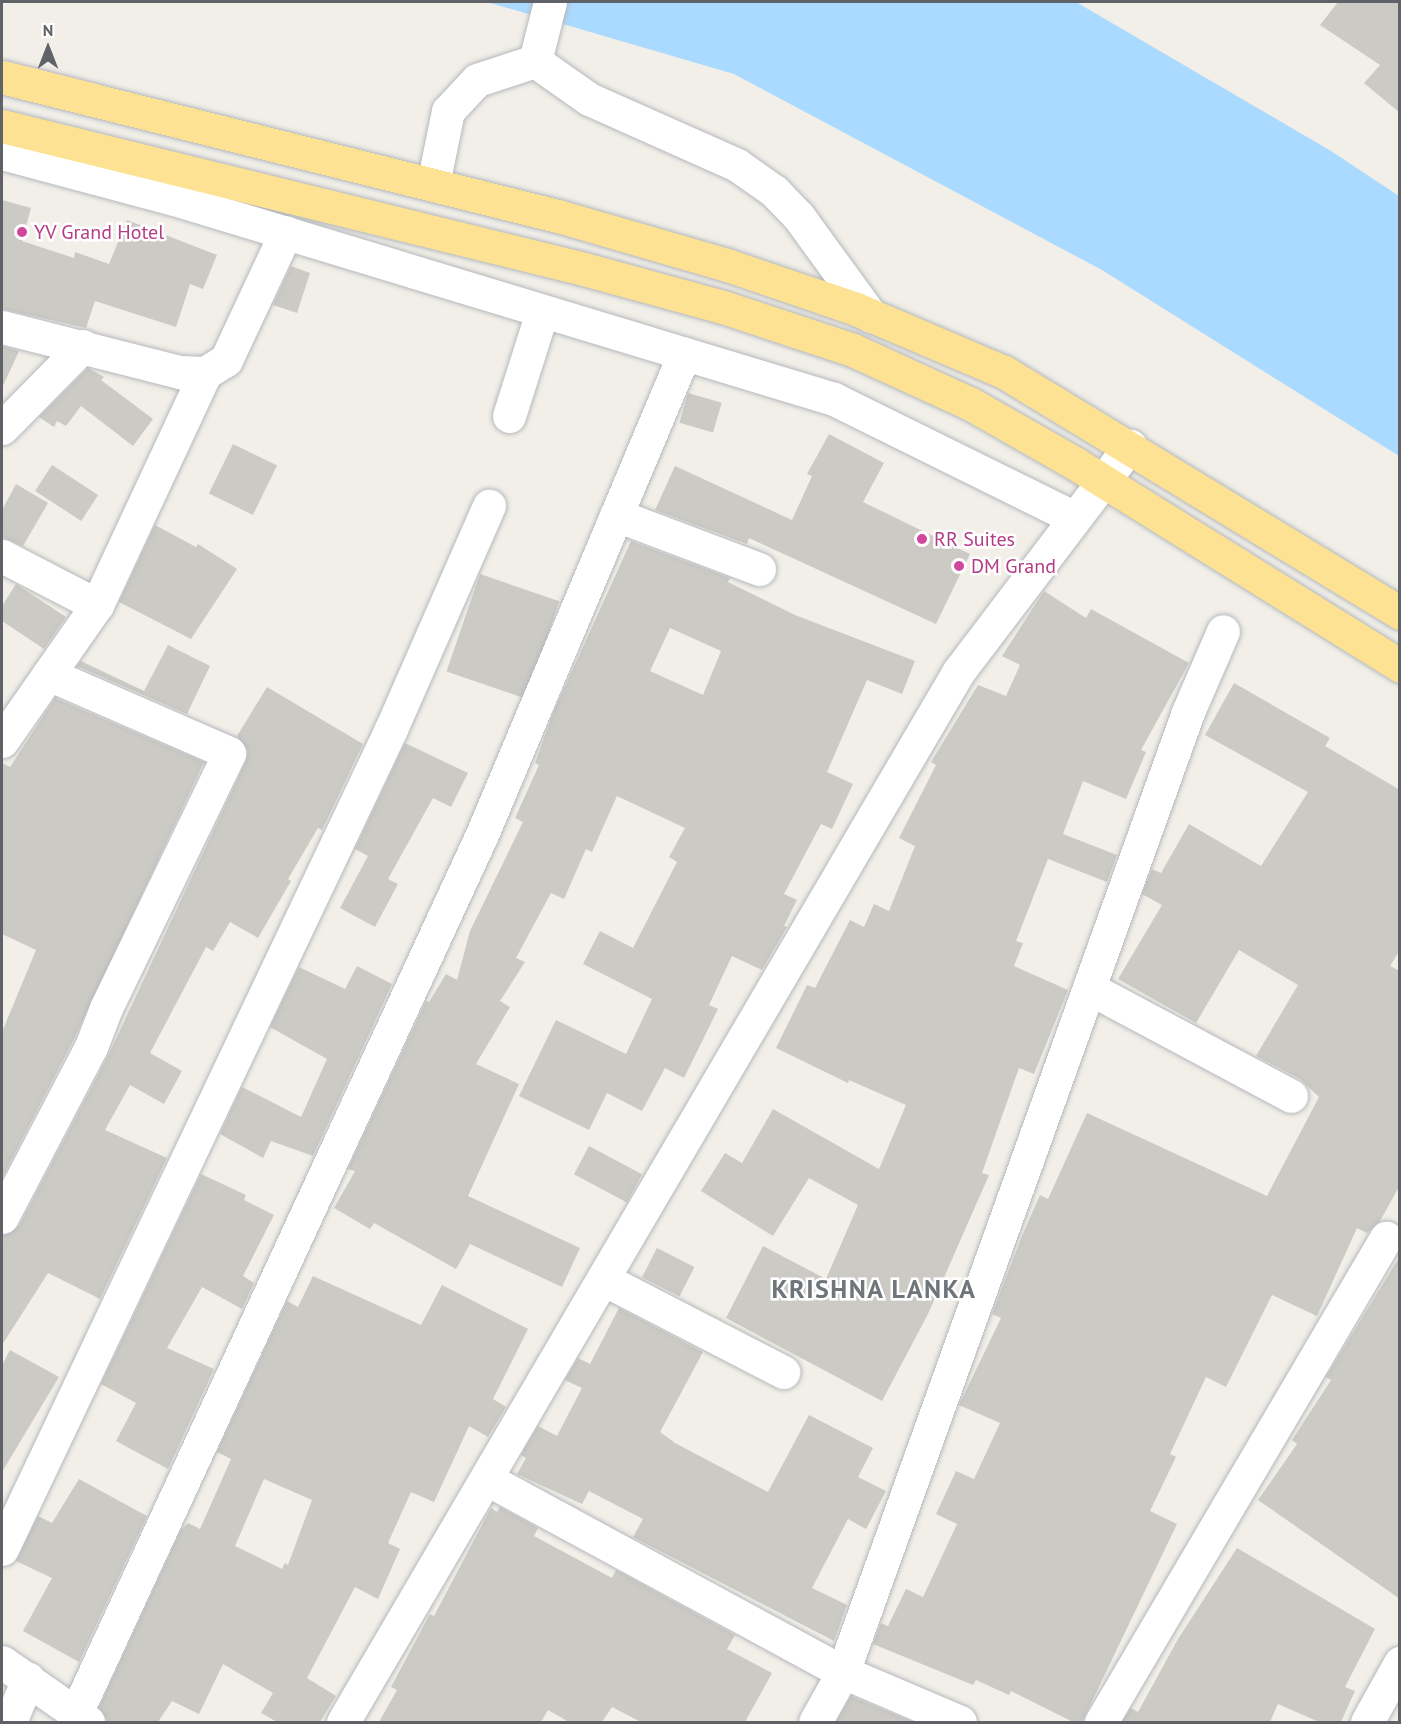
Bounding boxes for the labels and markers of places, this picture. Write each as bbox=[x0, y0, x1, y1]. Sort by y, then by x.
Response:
place label: YV Grand Hotel bbox=[34, 220, 165, 244]
marker: YV Grand Hotel bbox=[15, 225, 29, 239]
place label: RR Suites bbox=[934, 527, 1015, 551]
marker: RR Suites bbox=[915, 532, 929, 546]
place label: DM Grand bbox=[971, 554, 1056, 578]
marker: DM Grand bbox=[952, 559, 966, 573]

